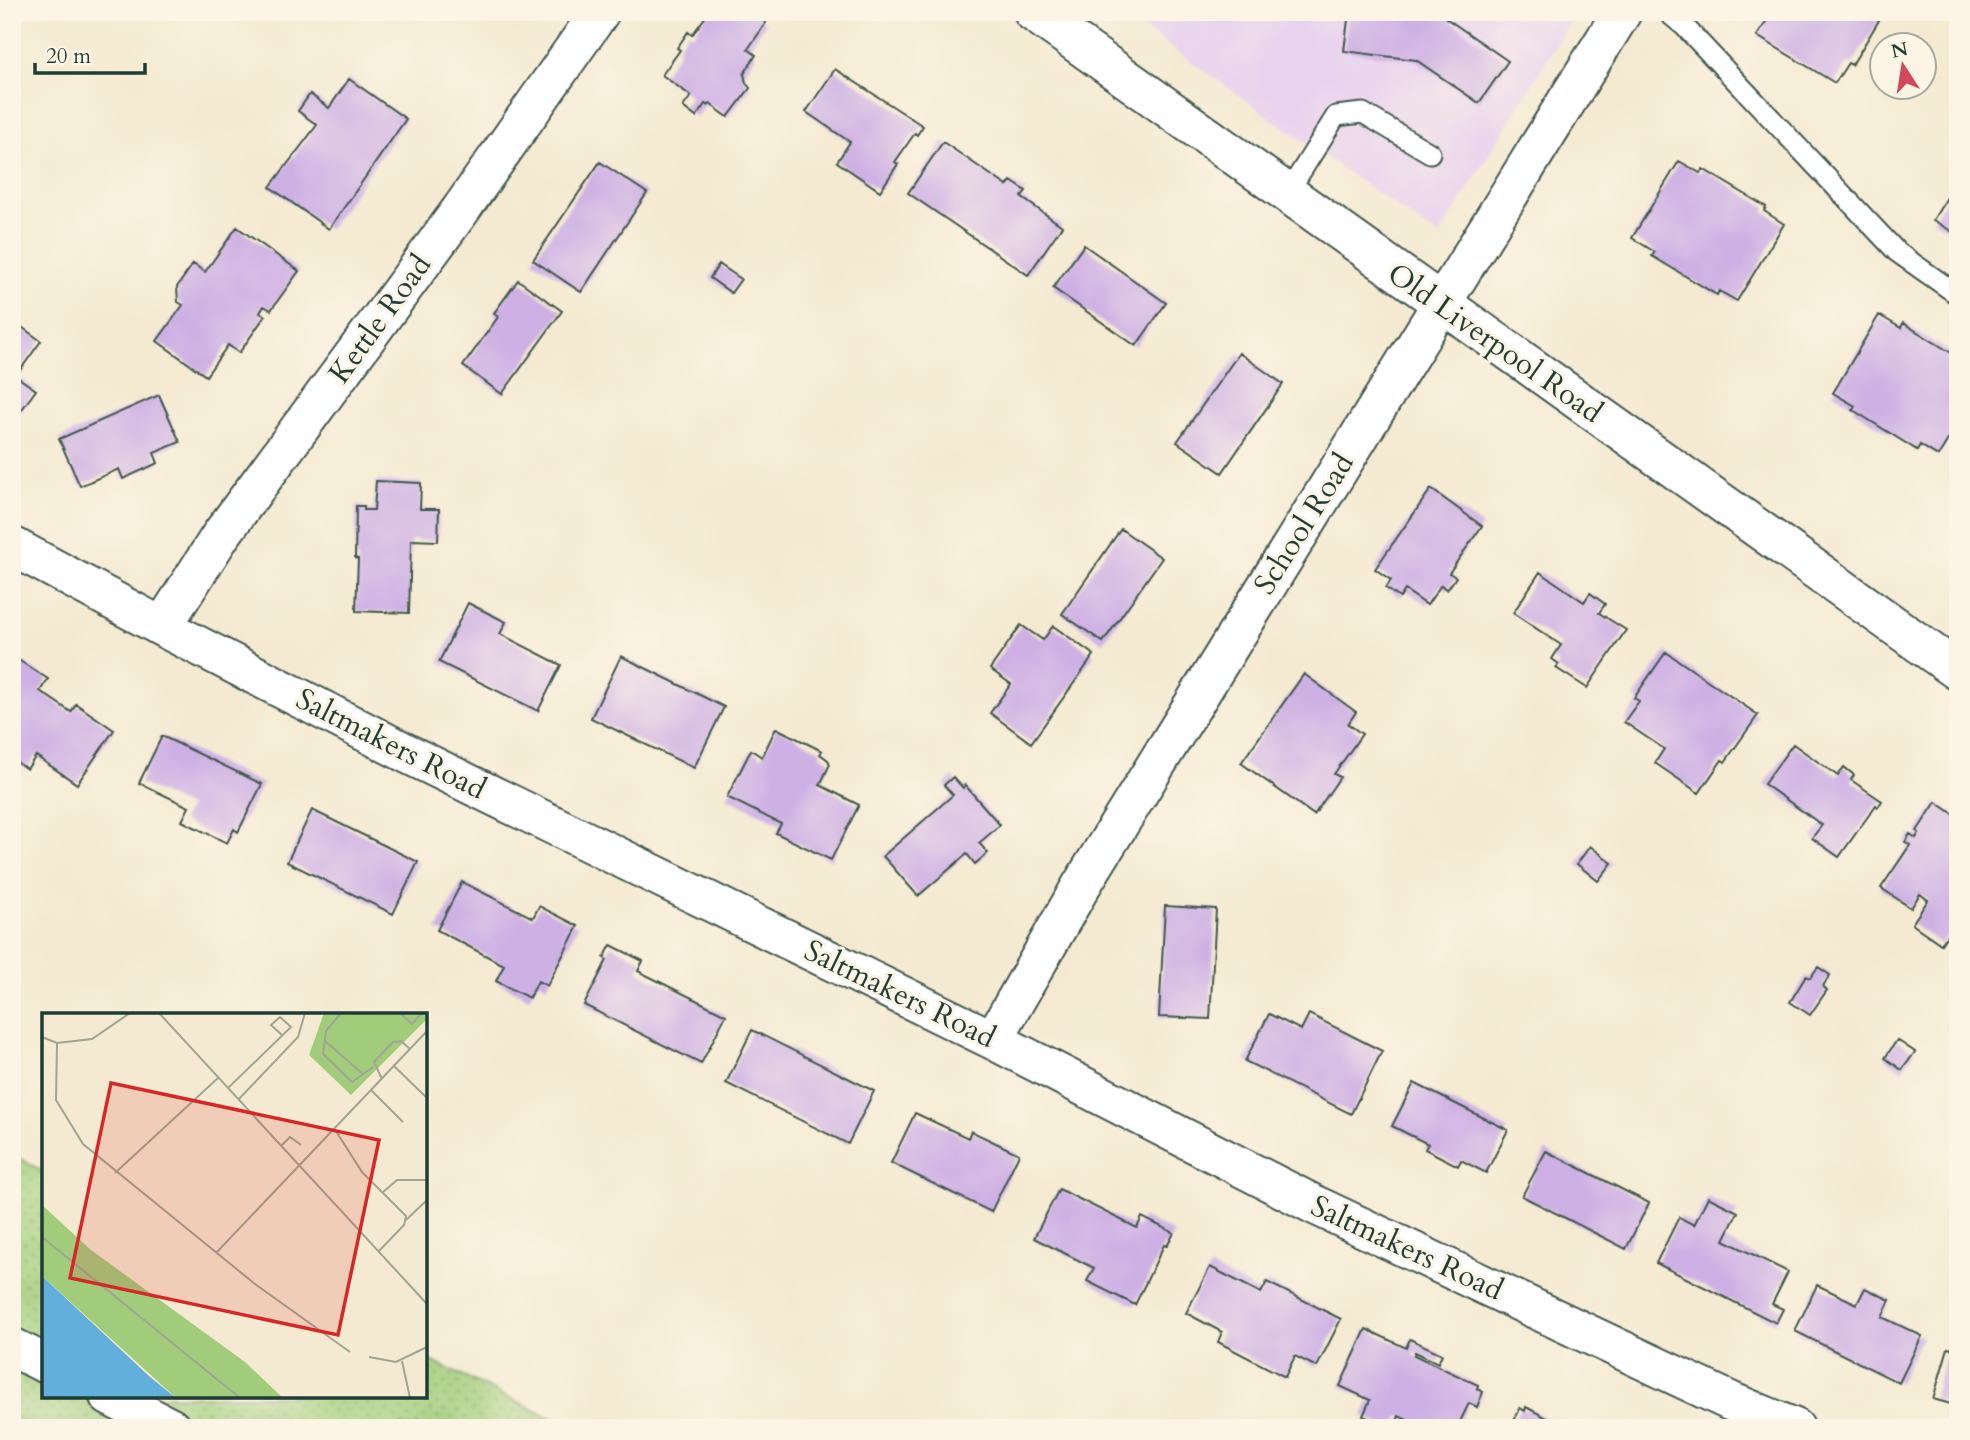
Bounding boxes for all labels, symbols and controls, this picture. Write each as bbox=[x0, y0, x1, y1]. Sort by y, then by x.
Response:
scale bar bbox=[35, 32, 145, 76]
north arrow bbox=[1868, 32, 1938, 102]
text: N bbox=[1889, 36, 1911, 65]
text: 20 m bbox=[46, 42, 91, 71]
street label: Kettle Road bbox=[319, 246, 441, 392]
street label: Old Liverpool Road bbox=[1379, 253, 1611, 433]
street label: School Road bbox=[1244, 446, 1364, 602]
street label: Saltmakers Road bbox=[289, 678, 493, 810]
street label: Saltmakers Road bbox=[797, 930, 1003, 1058]
inset map bbox=[42, 1013, 427, 1398]
street label: Saltmakers Road bbox=[1304, 1185, 1510, 1311]

